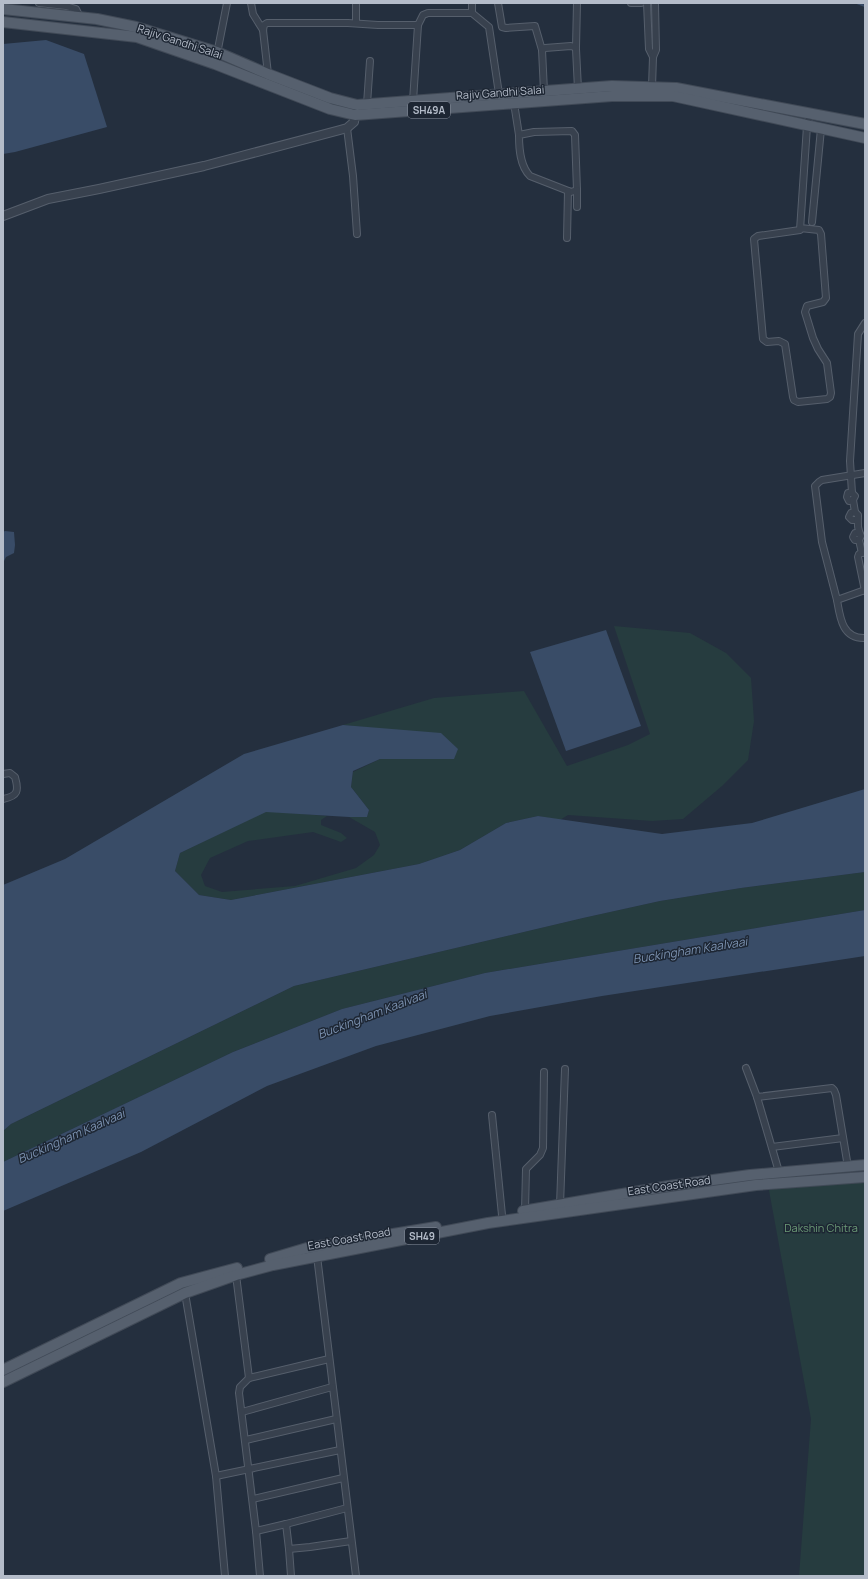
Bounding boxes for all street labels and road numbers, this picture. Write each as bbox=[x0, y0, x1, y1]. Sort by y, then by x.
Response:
street label: Rajiv Gandhi Salai bbox=[136, 20, 224, 62]
street label: Rajiv Gandhi Salai bbox=[455, 81, 545, 103]
road number: SH49A bbox=[408, 102, 450, 118]
street label: East Coast Road bbox=[627, 1172, 711, 1198]
street label: East Coast Road bbox=[306, 1223, 392, 1253]
road number: SH49 bbox=[405, 1228, 439, 1244]

